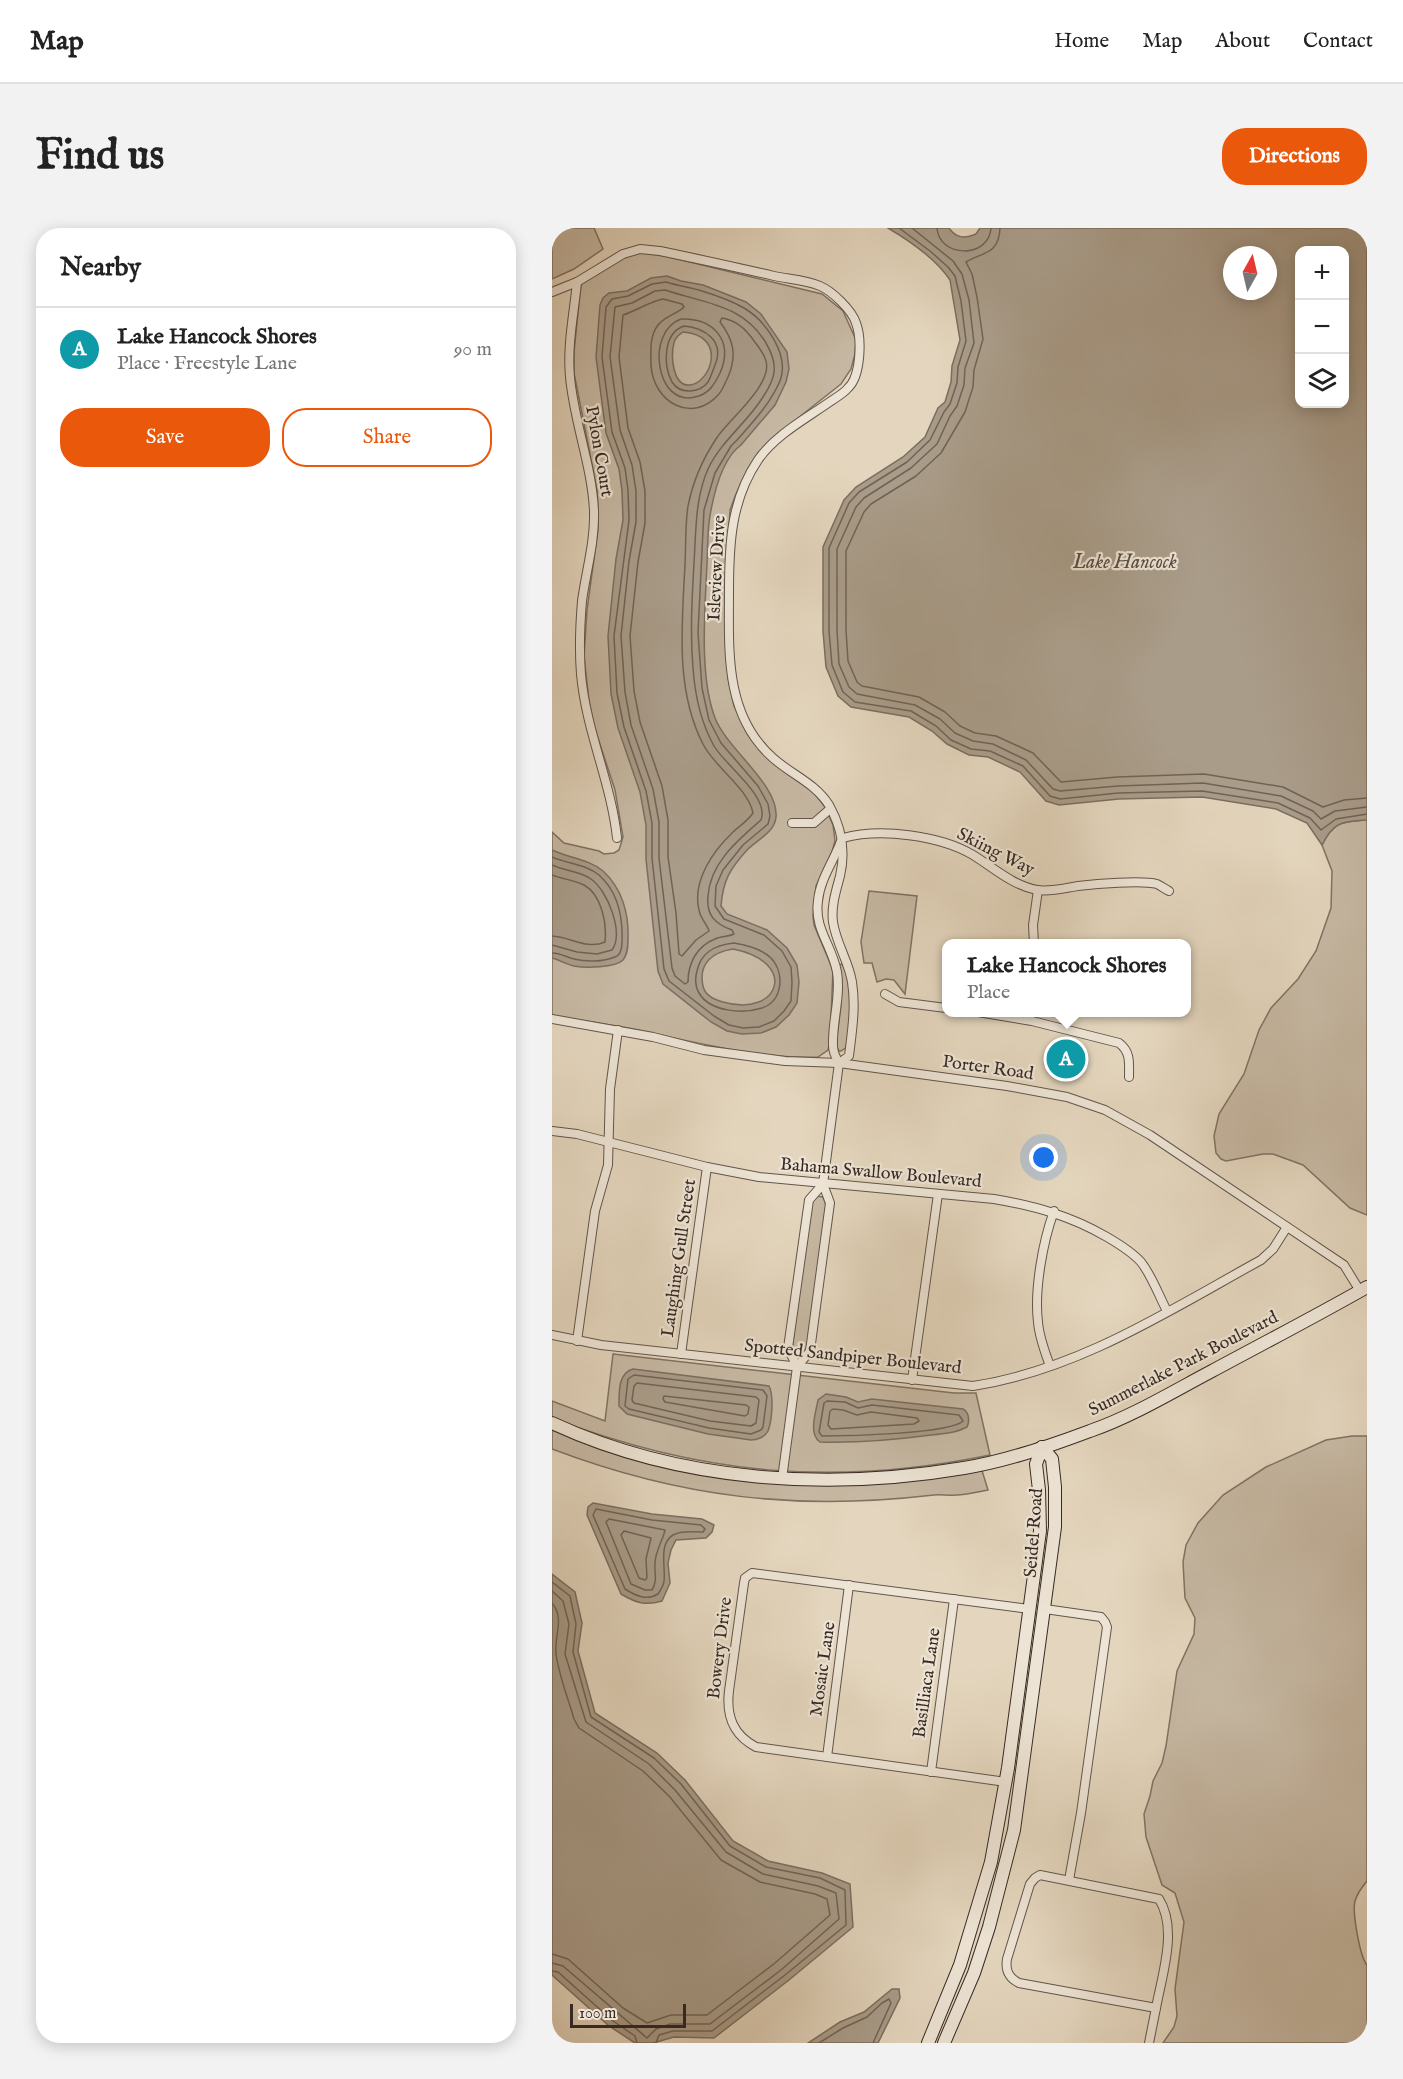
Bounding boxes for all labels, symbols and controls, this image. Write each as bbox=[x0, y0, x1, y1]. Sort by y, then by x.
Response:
text: Map bbox=[30, 24, 84, 59]
text: Home bbox=[1054, 28, 1109, 55]
text: Map bbox=[1142, 28, 1182, 55]
text: About bbox=[1215, 28, 1270, 55]
text: Contact bbox=[1303, 28, 1373, 55]
button: Directions bbox=[1222, 128, 1367, 185]
text: Find us bbox=[36, 130, 164, 183]
north arrow bbox=[1223, 246, 1277, 300]
map controls bbox=[1295, 246, 1349, 408]
button: + bbox=[1295, 246, 1349, 300]
text: Nearby bbox=[60, 251, 141, 284]
button: − bbox=[1295, 300, 1349, 354]
text: Lake Hancock Shores bbox=[117, 323, 317, 351]
text: A bbox=[73, 337, 86, 362]
text: 90 m bbox=[454, 337, 492, 362]
text: Place · Freestyle Lane bbox=[117, 351, 297, 376]
button: layers bbox=[1295, 354, 1349, 408]
street label: Pylon Court bbox=[579, 404, 618, 499]
button: Save bbox=[60, 408, 270, 467]
button: Share bbox=[282, 408, 492, 467]
street label: Isleview Drive bbox=[703, 515, 732, 622]
water label: Lake Hancock bbox=[1072, 550, 1177, 575]
street label: Skiing Way bbox=[953, 823, 1038, 882]
popup bbox=[942, 939, 1191, 1017]
text: Lake Hancock Shores bbox=[967, 952, 1166, 980]
text: Place bbox=[967, 980, 1010, 1005]
pin: A bbox=[1046, 1036, 1086, 1082]
street label: Porter Road bbox=[941, 1051, 1035, 1086]
your location bbox=[1029, 1143, 1058, 1172]
street label: Bahama Swallow Boulevard bbox=[779, 1153, 983, 1194]
street label: Laughing Gull Street bbox=[657, 1178, 702, 1339]
street label: Summerlake Park Boulevard bbox=[1085, 1306, 1283, 1422]
street label: Spotted Sandpiper Boulevard bbox=[743, 1335, 963, 1380]
street label: Seidel Road bbox=[1020, 1487, 1049, 1579]
street label: Bowery Drive bbox=[703, 1596, 738, 1701]
street label: Mosaic Lane bbox=[805, 1620, 842, 1718]
street label: Basilliaca Lane bbox=[908, 1627, 947, 1740]
scale bar bbox=[570, 2001, 686, 2028]
text: 100 m bbox=[579, 2004, 616, 2024]

